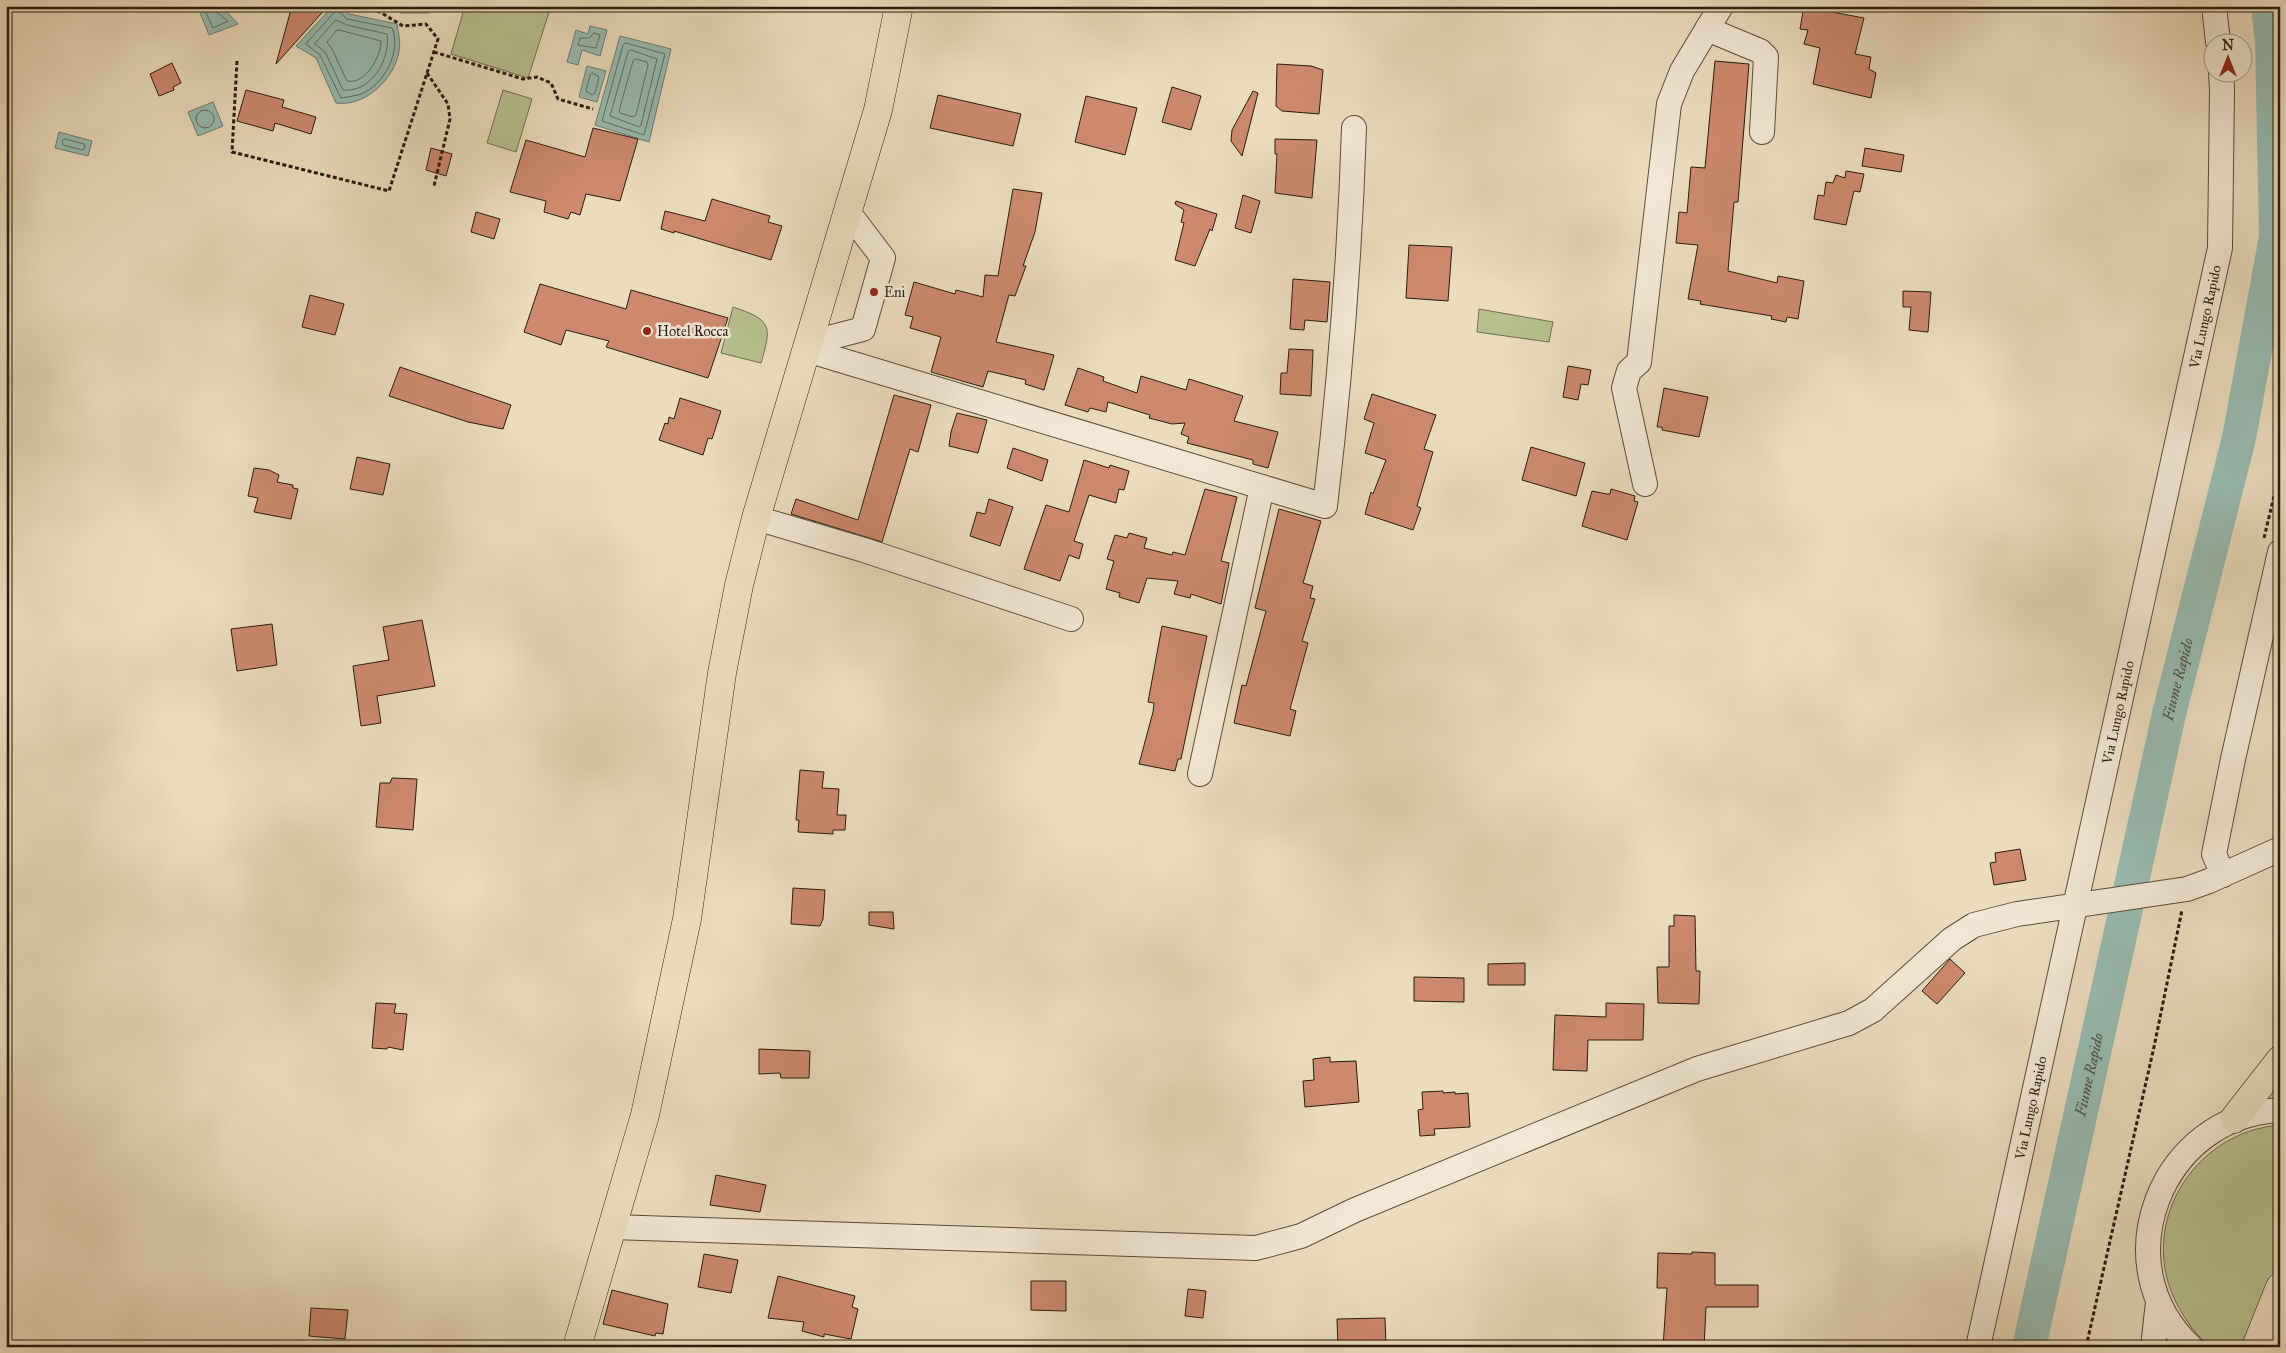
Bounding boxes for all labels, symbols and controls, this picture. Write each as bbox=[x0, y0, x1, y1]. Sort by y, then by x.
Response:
north arrow bbox=[2204, 32, 2254, 82]
text: N bbox=[2222, 37, 2234, 54]
street label: Via Lungo Rapido bbox=[2186, 263, 2225, 371]
place label: Eni bbox=[884, 284, 906, 301]
marker: Eni bbox=[868, 286, 880, 298]
place label: Hotel Rocca bbox=[657, 323, 728, 340]
marker: Hotel Rocca bbox=[641, 325, 653, 337]
water label: Fiume Rapido bbox=[2159, 636, 2197, 723]
street label: Via Lungo Rapido bbox=[2098, 659, 2138, 767]
water label: Fiume Rapido bbox=[2071, 1031, 2107, 1119]
street label: Via Lungo Rapido bbox=[2011, 1055, 2051, 1162]

